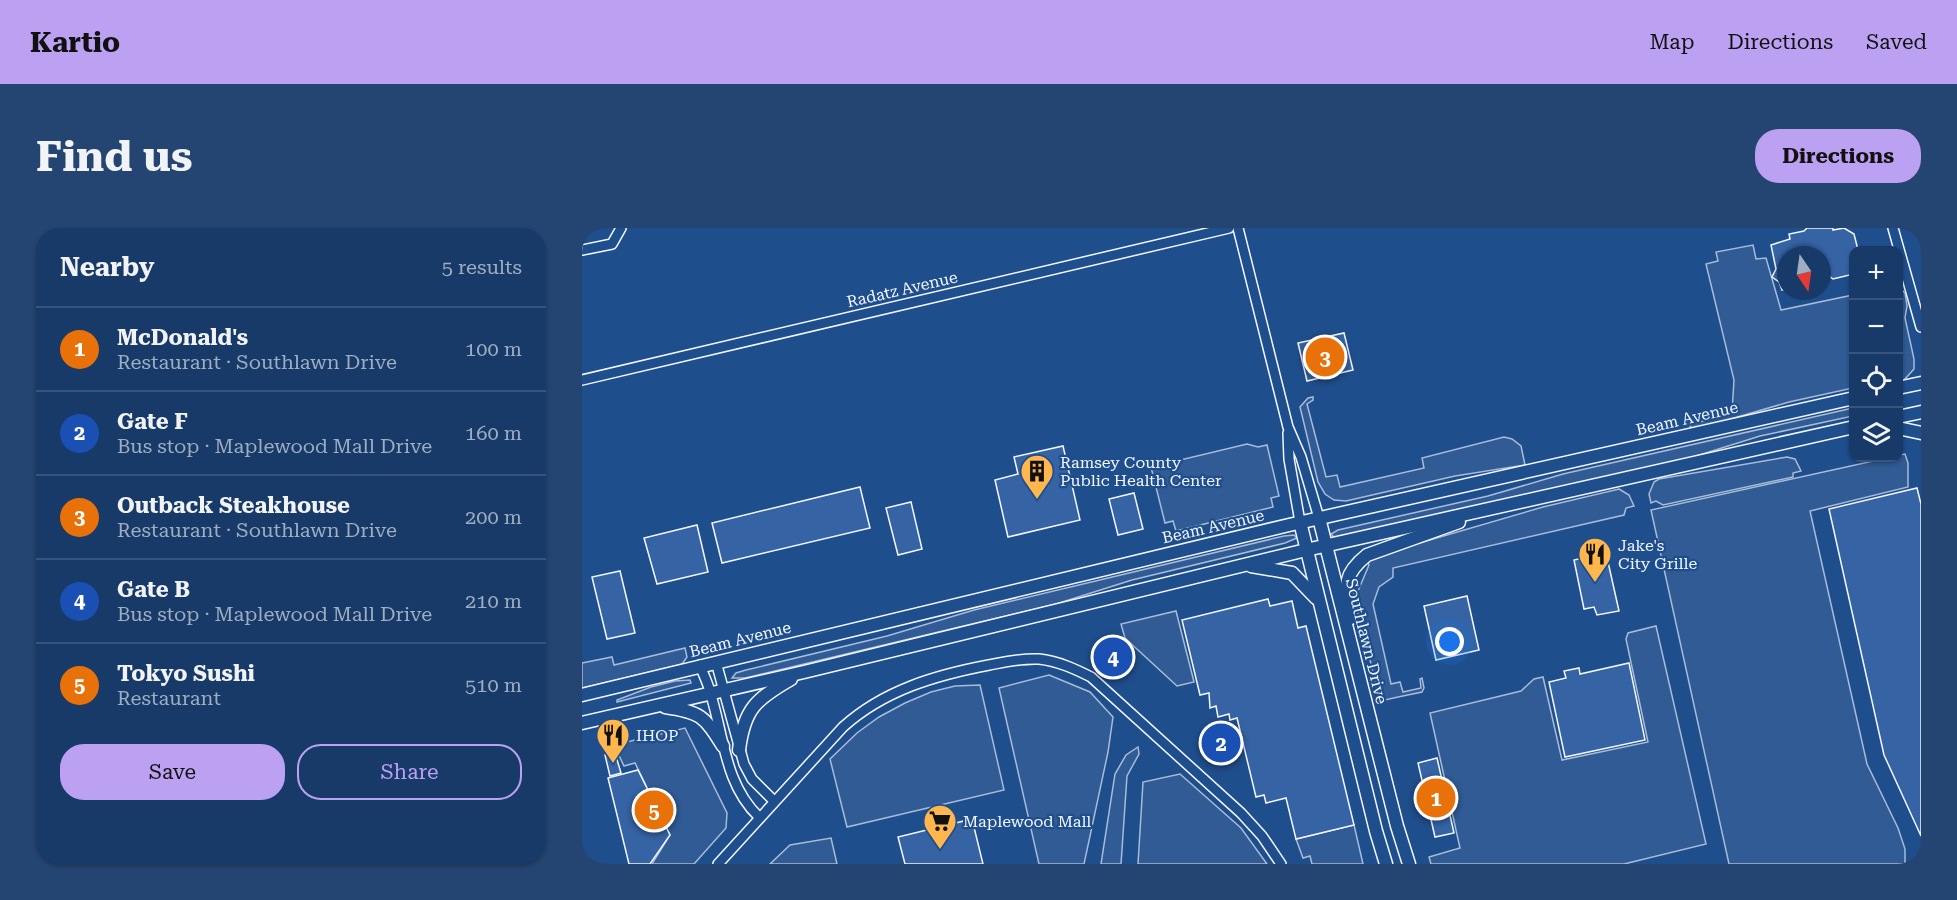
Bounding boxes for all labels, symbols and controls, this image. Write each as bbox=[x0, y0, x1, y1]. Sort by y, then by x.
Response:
text: Kartio bbox=[30, 26, 120, 59]
text: Map bbox=[1650, 30, 1694, 54]
text: Directions bbox=[1727, 30, 1833, 54]
text: Saved bbox=[1866, 30, 1927, 54]
button: Directions bbox=[1755, 129, 1921, 183]
text: Find us bbox=[36, 132, 193, 181]
north arrow bbox=[1777, 246, 1831, 300]
map controls bbox=[1849, 246, 1903, 462]
button: + bbox=[1849, 246, 1903, 300]
text: Nearby bbox=[60, 252, 154, 282]
text: 5 results bbox=[442, 255, 522, 279]
street label: Radatz Avenue bbox=[845, 267, 960, 311]
button: − bbox=[1849, 300, 1903, 354]
text: McDonald's bbox=[117, 325, 248, 350]
pin: 3 bbox=[1306, 334, 1344, 380]
text: 1 bbox=[74, 337, 85, 361]
text: 100 m bbox=[465, 337, 522, 361]
text: Restaurant · Southlawn Drive bbox=[117, 350, 397, 374]
button: locate bbox=[1849, 354, 1903, 408]
street label: Beam Avenue bbox=[1634, 397, 1740, 439]
button: layers bbox=[1849, 408, 1903, 462]
text: Gate F bbox=[117, 409, 188, 434]
text: 2 bbox=[74, 421, 85, 445]
text: 160 m bbox=[465, 421, 522, 445]
text: Bus stop · Maplewood Mall Drive bbox=[117, 434, 432, 458]
building icon: Ramsey County Public Health Center bbox=[1019, 453, 1055, 500]
place label: Ramsey County Public Health Center bbox=[1060, 453, 1222, 490]
text: Outback Steakhouse bbox=[117, 493, 350, 518]
text: 3 bbox=[74, 505, 85, 529]
text: 200 m bbox=[465, 505, 522, 529]
street label: Beam Avenue bbox=[1160, 505, 1266, 547]
text: Restaurant · Southlawn Drive bbox=[117, 518, 397, 542]
restaurant icon: Jake's City Grille bbox=[1577, 536, 1613, 583]
place label: Jake's City Grille bbox=[1618, 536, 1697, 573]
street label: Southlawn Drive bbox=[1342, 576, 1391, 706]
text: Gate B bbox=[117, 577, 190, 602]
text: 4 bbox=[74, 589, 85, 613]
text: 210 m bbox=[465, 589, 522, 613]
text: Bus stop · Maplewood Mall Drive bbox=[117, 602, 432, 626]
street label: Beam Avenue bbox=[687, 618, 793, 661]
your location bbox=[1435, 627, 1464, 656]
pin: 4 bbox=[1094, 634, 1132, 680]
text: Tokyo Sushi bbox=[117, 661, 255, 686]
text: 5 bbox=[74, 673, 85, 697]
text: 510 m bbox=[465, 673, 522, 697]
text: Restaurant bbox=[117, 686, 221, 710]
restaurant icon: IHOP bbox=[595, 717, 631, 764]
pin: 2 bbox=[1202, 720, 1240, 766]
place label: IHOP bbox=[636, 726, 678, 745]
button: Save bbox=[60, 744, 285, 800]
button: Share bbox=[297, 744, 522, 800]
pin: 1 bbox=[1416, 776, 1456, 820]
pin: 5 bbox=[634, 788, 674, 832]
supermarket icon: Maplewood Mall bbox=[922, 803, 958, 850]
place label: Maplewood Mall bbox=[963, 812, 1091, 831]

